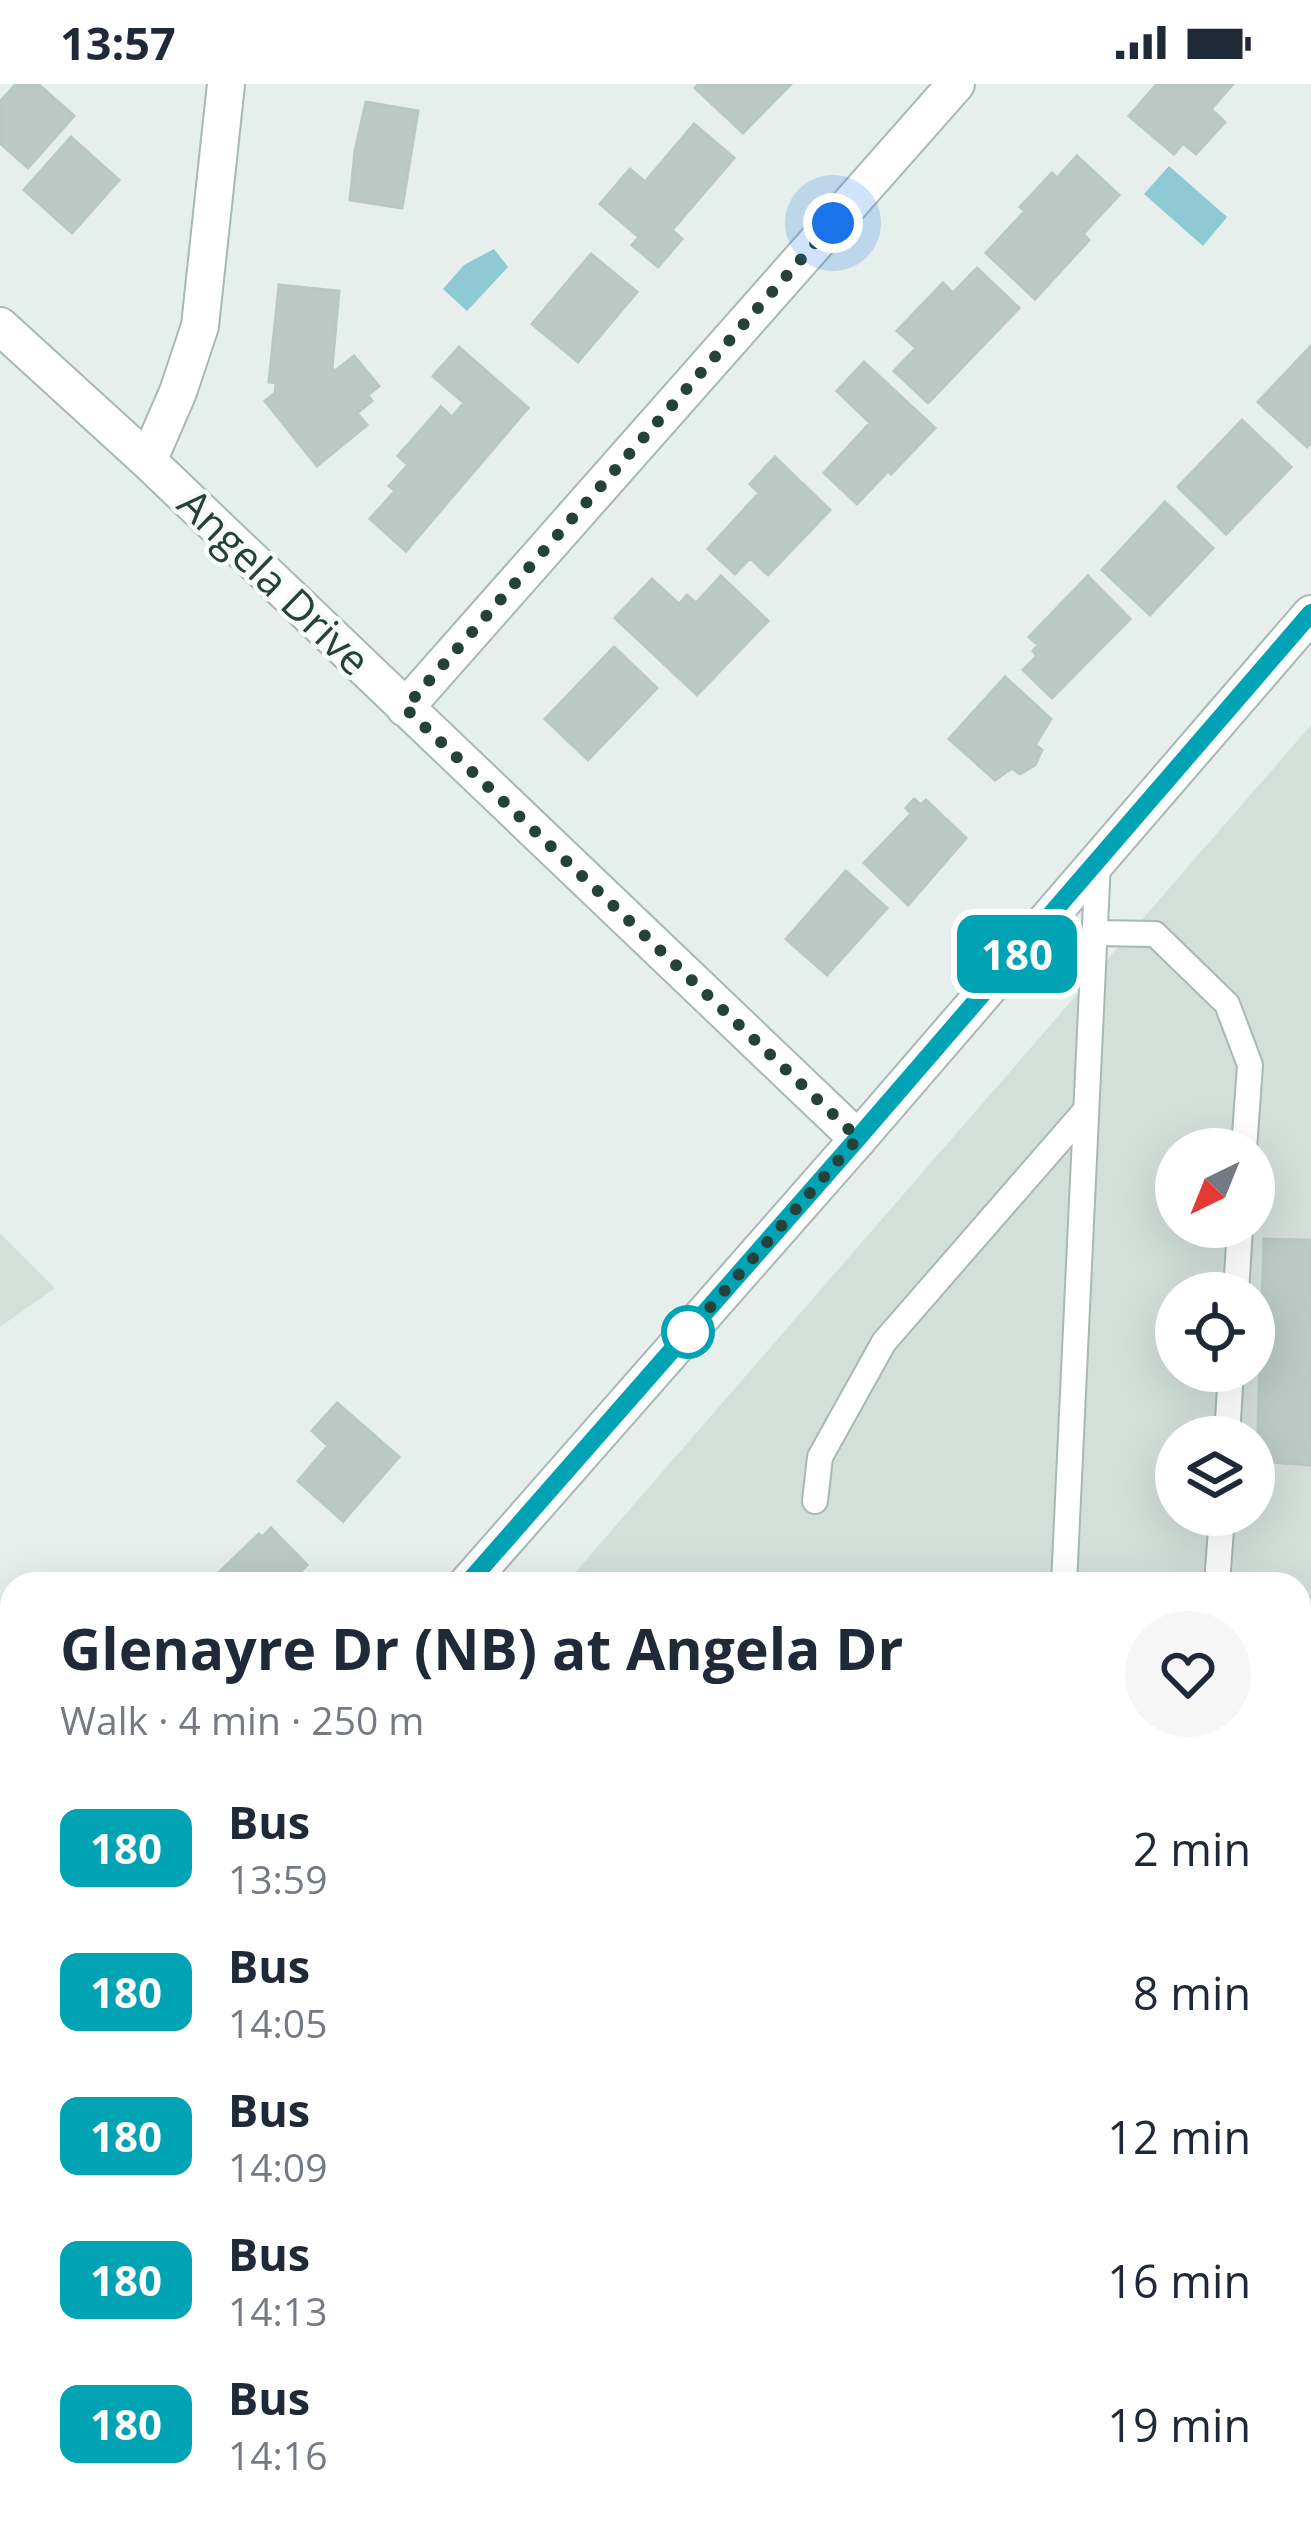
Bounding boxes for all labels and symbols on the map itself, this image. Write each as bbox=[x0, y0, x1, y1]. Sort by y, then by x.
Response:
your location bbox=[803, 193, 863, 253]
street label: Angela Drive bbox=[167, 475, 383, 687]
line badge: 180 bbox=[948, 915, 1086, 993]
north arrow bbox=[1155, 1128, 1275, 1248]
unlabelled marker bbox=[663, 1307, 713, 1357]

